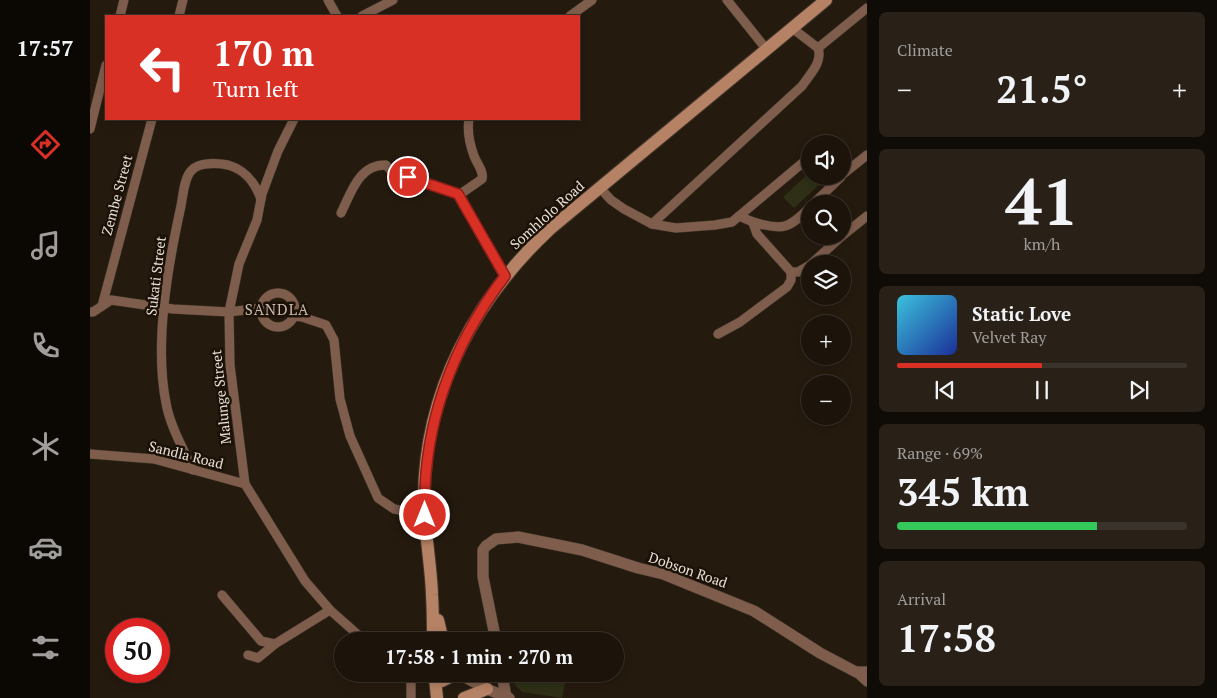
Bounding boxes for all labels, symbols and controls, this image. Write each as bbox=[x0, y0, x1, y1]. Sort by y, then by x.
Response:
text: 170 m bbox=[213, 30, 314, 76]
text: 17:57 bbox=[16, 33, 74, 62]
icon: left bbox=[130, 35, 195, 100]
text: Climate bbox=[897, 39, 953, 61]
text: 21.5° bbox=[996, 64, 1088, 114]
text: − bbox=[897, 71, 912, 108]
text: + bbox=[1172, 71, 1187, 108]
text: Turn left bbox=[213, 74, 299, 103]
icon: directions bbox=[28, 127, 63, 162]
map controls bbox=[801, 135, 851, 425]
button: sound bbox=[801, 135, 851, 185]
street label: Zembe Street bbox=[97, 152, 137, 237]
pin bbox=[387, 156, 429, 198]
text: 41 bbox=[1005, 157, 1079, 244]
icon: arrive bbox=[394, 163, 422, 191]
street label: Somhlolo Road bbox=[505, 176, 588, 253]
button: search bbox=[801, 195, 851, 245]
icon: music bbox=[28, 228, 63, 263]
text: km/h bbox=[1024, 233, 1060, 255]
street label: Sukati Street bbox=[141, 234, 170, 317]
button: layers bbox=[801, 255, 851, 305]
district label: SANDLA bbox=[245, 299, 309, 319]
text: Static Love bbox=[972, 301, 1071, 326]
button: + bbox=[801, 315, 851, 365]
text: Velvet Ray bbox=[972, 326, 1046, 348]
icon: phone bbox=[28, 328, 63, 363]
street label: Malunge Street bbox=[206, 348, 235, 445]
button: − bbox=[801, 375, 851, 425]
icon: previous bbox=[931, 376, 959, 404]
icon: pause bbox=[1028, 376, 1056, 404]
icon: next bbox=[1125, 376, 1153, 404]
icon: climate bbox=[28, 429, 63, 464]
street label: Sandla Road bbox=[147, 436, 226, 473]
text: Range · 69% bbox=[897, 442, 983, 464]
text: 345 km bbox=[897, 467, 1029, 517]
position arrow bbox=[398, 488, 450, 540]
icon: car bbox=[28, 530, 63, 565]
street label: Dobson Road bbox=[646, 547, 730, 592]
text: Arrival bbox=[897, 588, 946, 610]
text: 17:58 bbox=[897, 613, 996, 663]
speed limit sign: 50 bbox=[105, 618, 170, 683]
icon: filters bbox=[28, 630, 63, 665]
text: 17:58 · 1 min · 270 m bbox=[385, 644, 573, 669]

